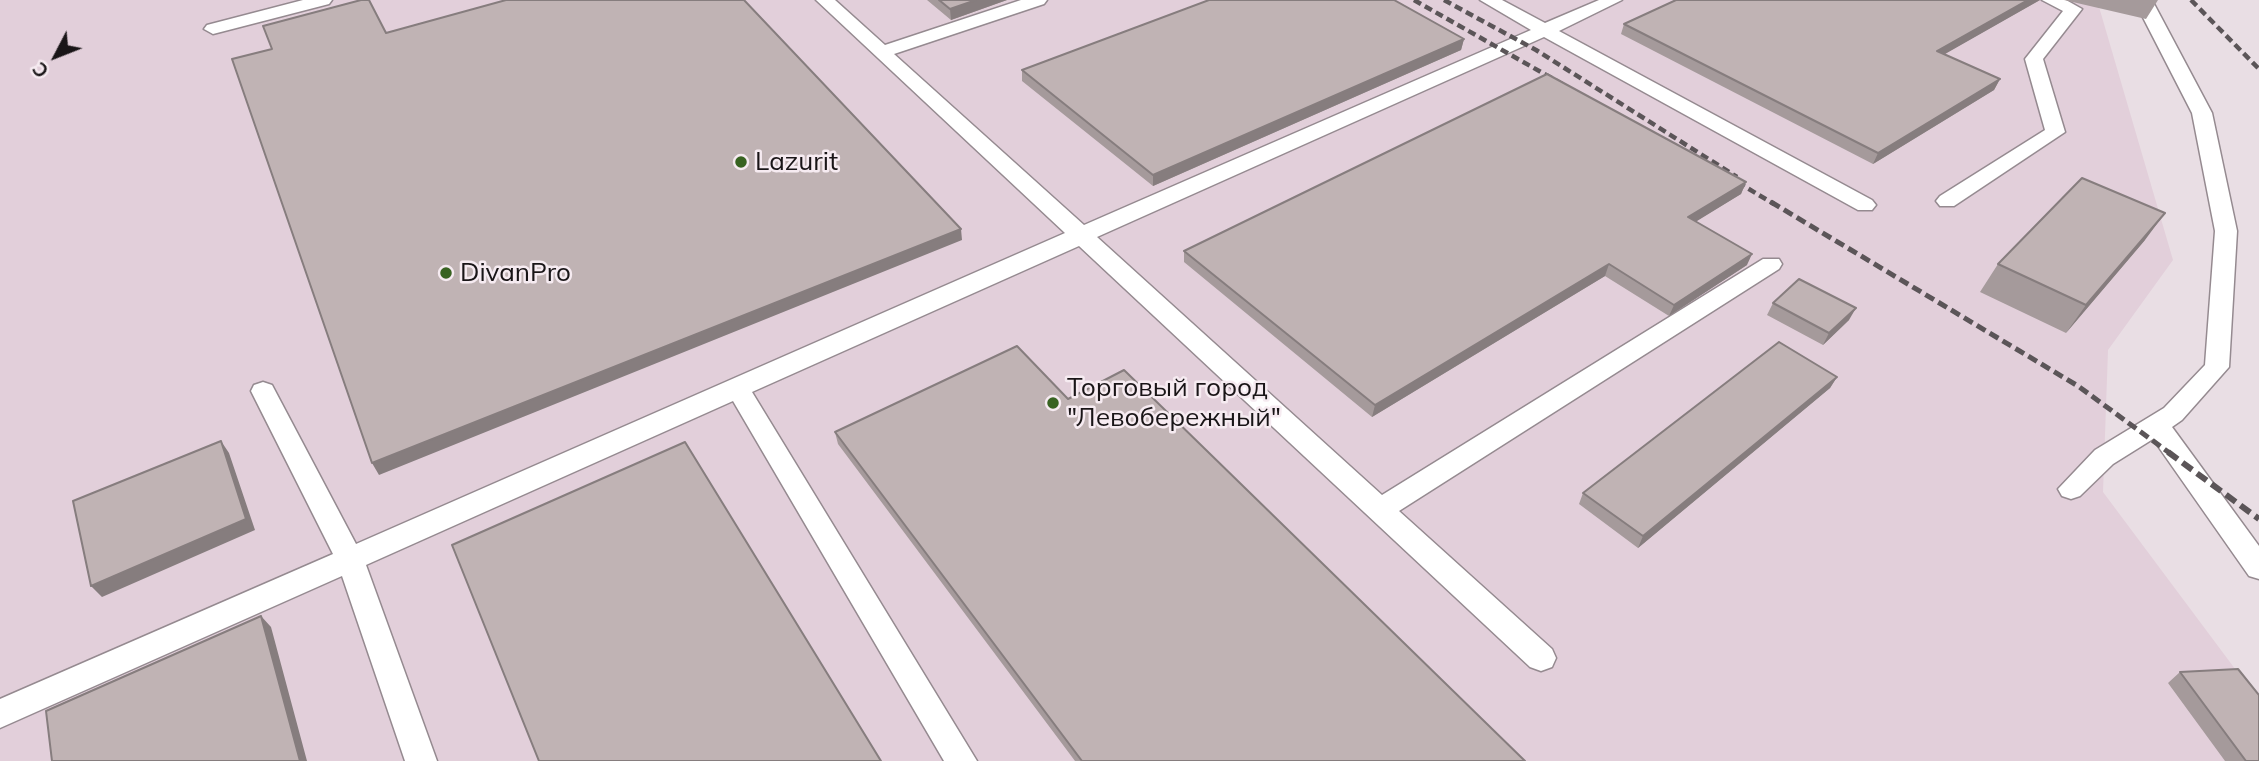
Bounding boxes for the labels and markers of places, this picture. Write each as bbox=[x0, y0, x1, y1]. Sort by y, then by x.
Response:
place label: Lazurit bbox=[755, 146, 838, 178]
marker: Lazurit bbox=[733, 154, 749, 170]
place label: DivanPro bbox=[460, 257, 571, 289]
marker: DivanPro bbox=[438, 265, 454, 281]
place label: Торговый город "Левобережный" bbox=[1067, 372, 1281, 434]
marker: Торговый город "Левобережный" bbox=[1045, 395, 1061, 411]

